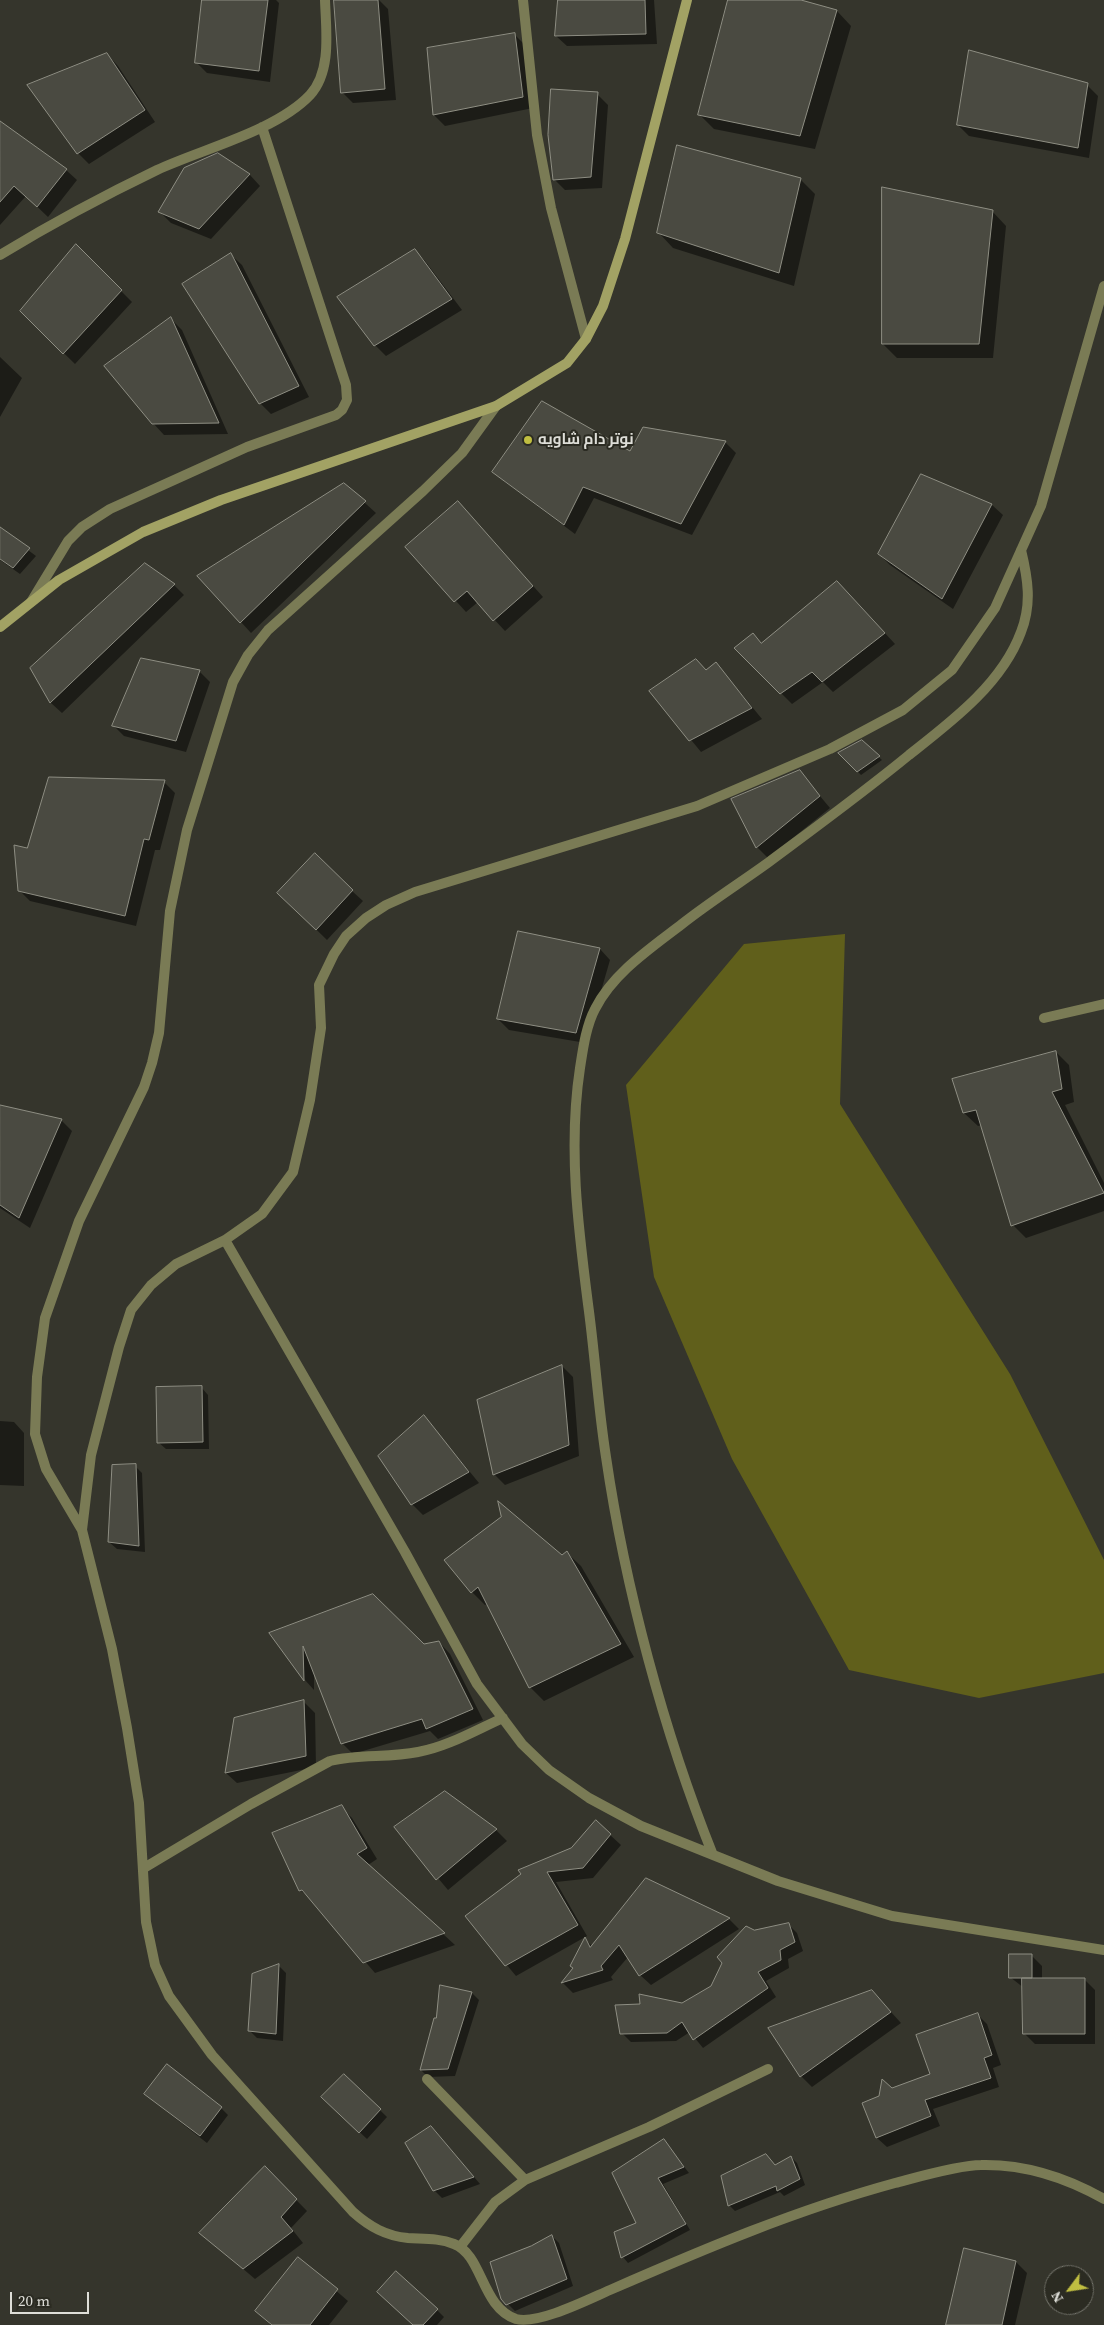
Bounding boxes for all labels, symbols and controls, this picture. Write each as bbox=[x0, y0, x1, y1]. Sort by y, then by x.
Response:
place label: نوتر دام شاويه bbox=[538, 431, 634, 449]
marker: نوتر دام شاويه bbox=[522, 434, 534, 446]
north arrow bbox=[1044, 2265, 1094, 2315]
scale bar bbox=[12, 2282, 91, 2314]
text: N bbox=[1046, 2288, 1068, 2307]
text: 20 m bbox=[18, 2290, 50, 2311]

